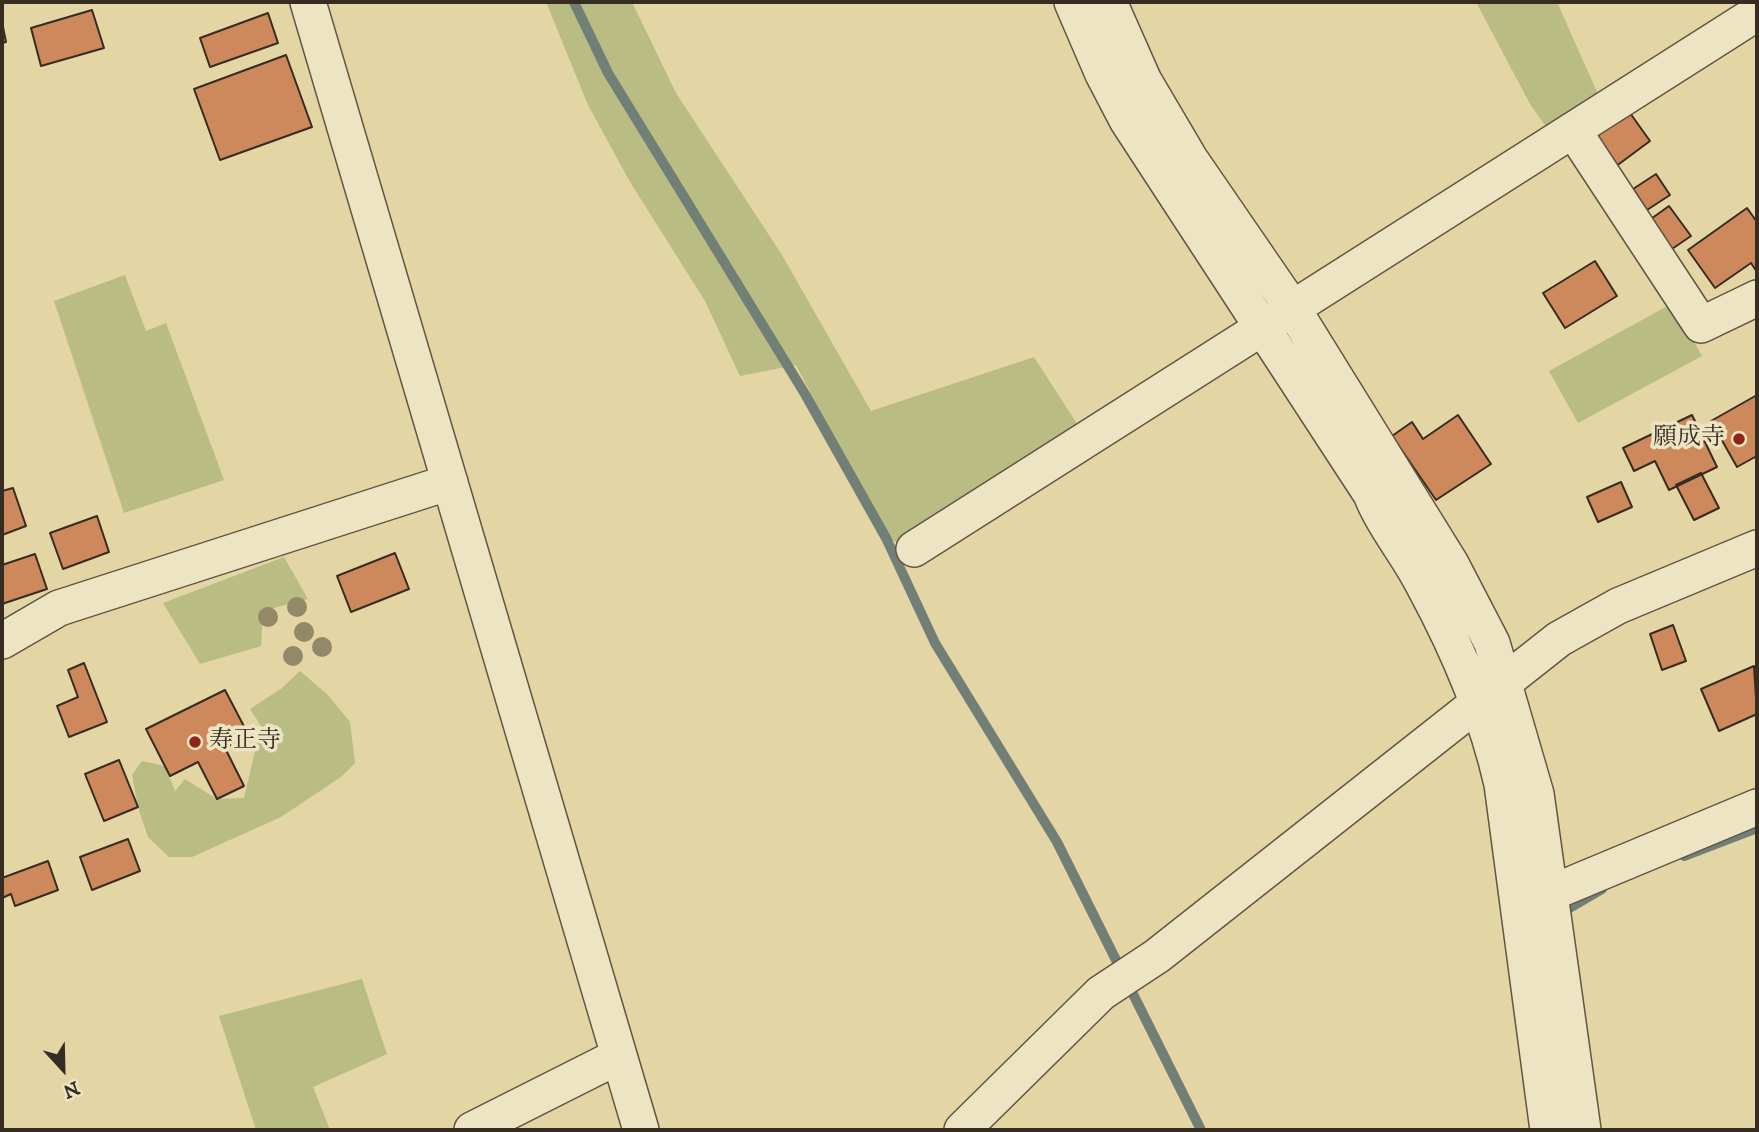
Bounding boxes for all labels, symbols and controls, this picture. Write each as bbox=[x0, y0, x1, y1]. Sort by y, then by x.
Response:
place label: 願成寺 bbox=[1653, 425, 1725, 453]
marker: 願成寺 bbox=[1731, 431, 1747, 447]
place label: 寿正寺 bbox=[209, 728, 281, 756]
marker: 寿正寺 bbox=[187, 734, 203, 750]
north arrow bbox=[28, 1034, 98, 1104]
text: N bbox=[60, 1075, 83, 1103]

